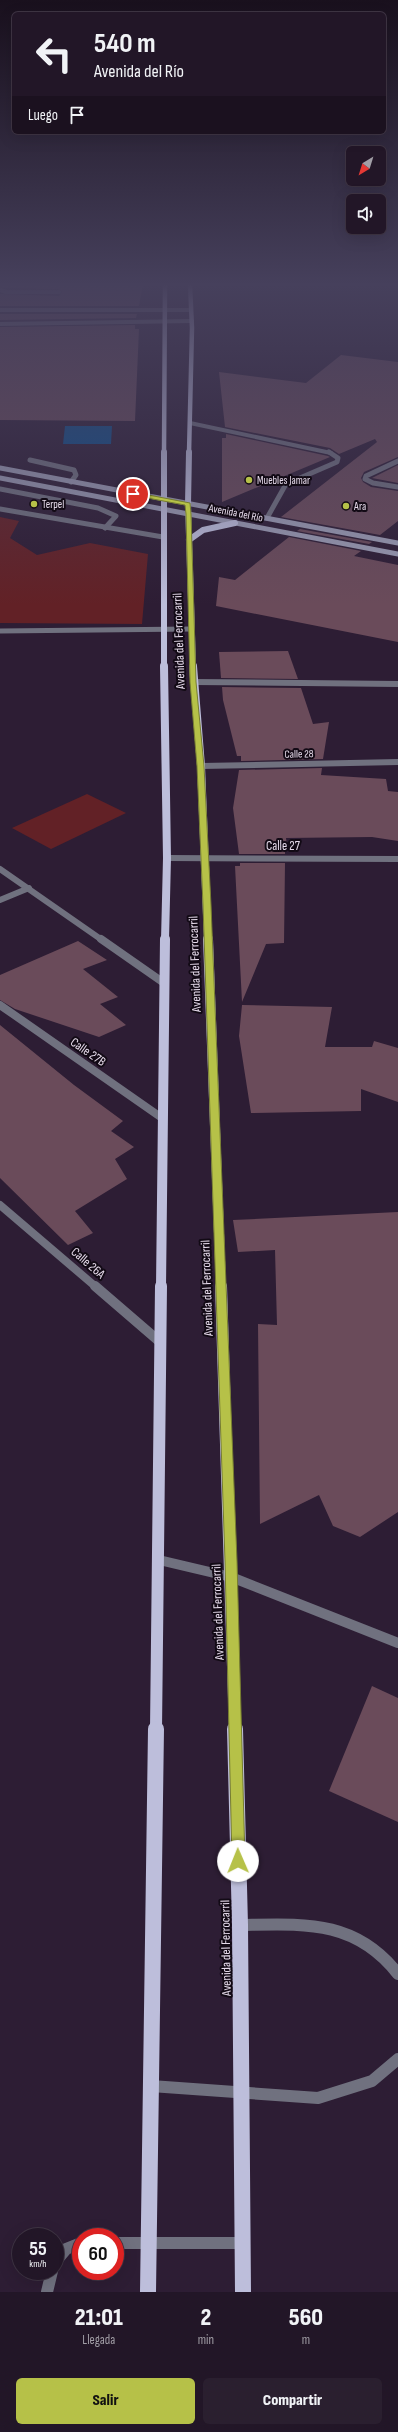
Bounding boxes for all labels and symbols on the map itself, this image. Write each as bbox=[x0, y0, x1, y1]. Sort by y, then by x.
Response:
north arrow bbox=[346, 146, 386, 186]
place label: Muebles Jamar bbox=[257, 474, 310, 487]
marker: Muebles Jamar bbox=[244, 475, 254, 485]
pin bbox=[116, 477, 150, 511]
place label: Terpel bbox=[42, 498, 64, 511]
marker: Terpel bbox=[29, 499, 39, 509]
place label: Ara bbox=[353, 500, 366, 513]
street label: Avenida del Río bbox=[207, 501, 265, 525]
marker: Ara bbox=[341, 501, 351, 511]
street label: Avenida del Ferrocarril bbox=[169, 593, 189, 690]
street label: Calle 28 bbox=[284, 747, 314, 761]
street label: Calle 27 bbox=[266, 838, 301, 854]
street label: Avenida del Ferrocarril bbox=[185, 916, 205, 1013]
street label: Calle 27B bbox=[67, 1034, 109, 1070]
street label: Avenida del Ferrocarril bbox=[197, 1240, 217, 1337]
street label: Calle 26A bbox=[68, 1244, 109, 1282]
street label: Avenida del Ferrocarril bbox=[208, 1564, 228, 1661]
position arrow bbox=[217, 1840, 259, 1882]
street label: Avenida del Ferrocarril bbox=[217, 1900, 235, 1997]
speed limit sign: 60 bbox=[72, 2228, 124, 2280]

